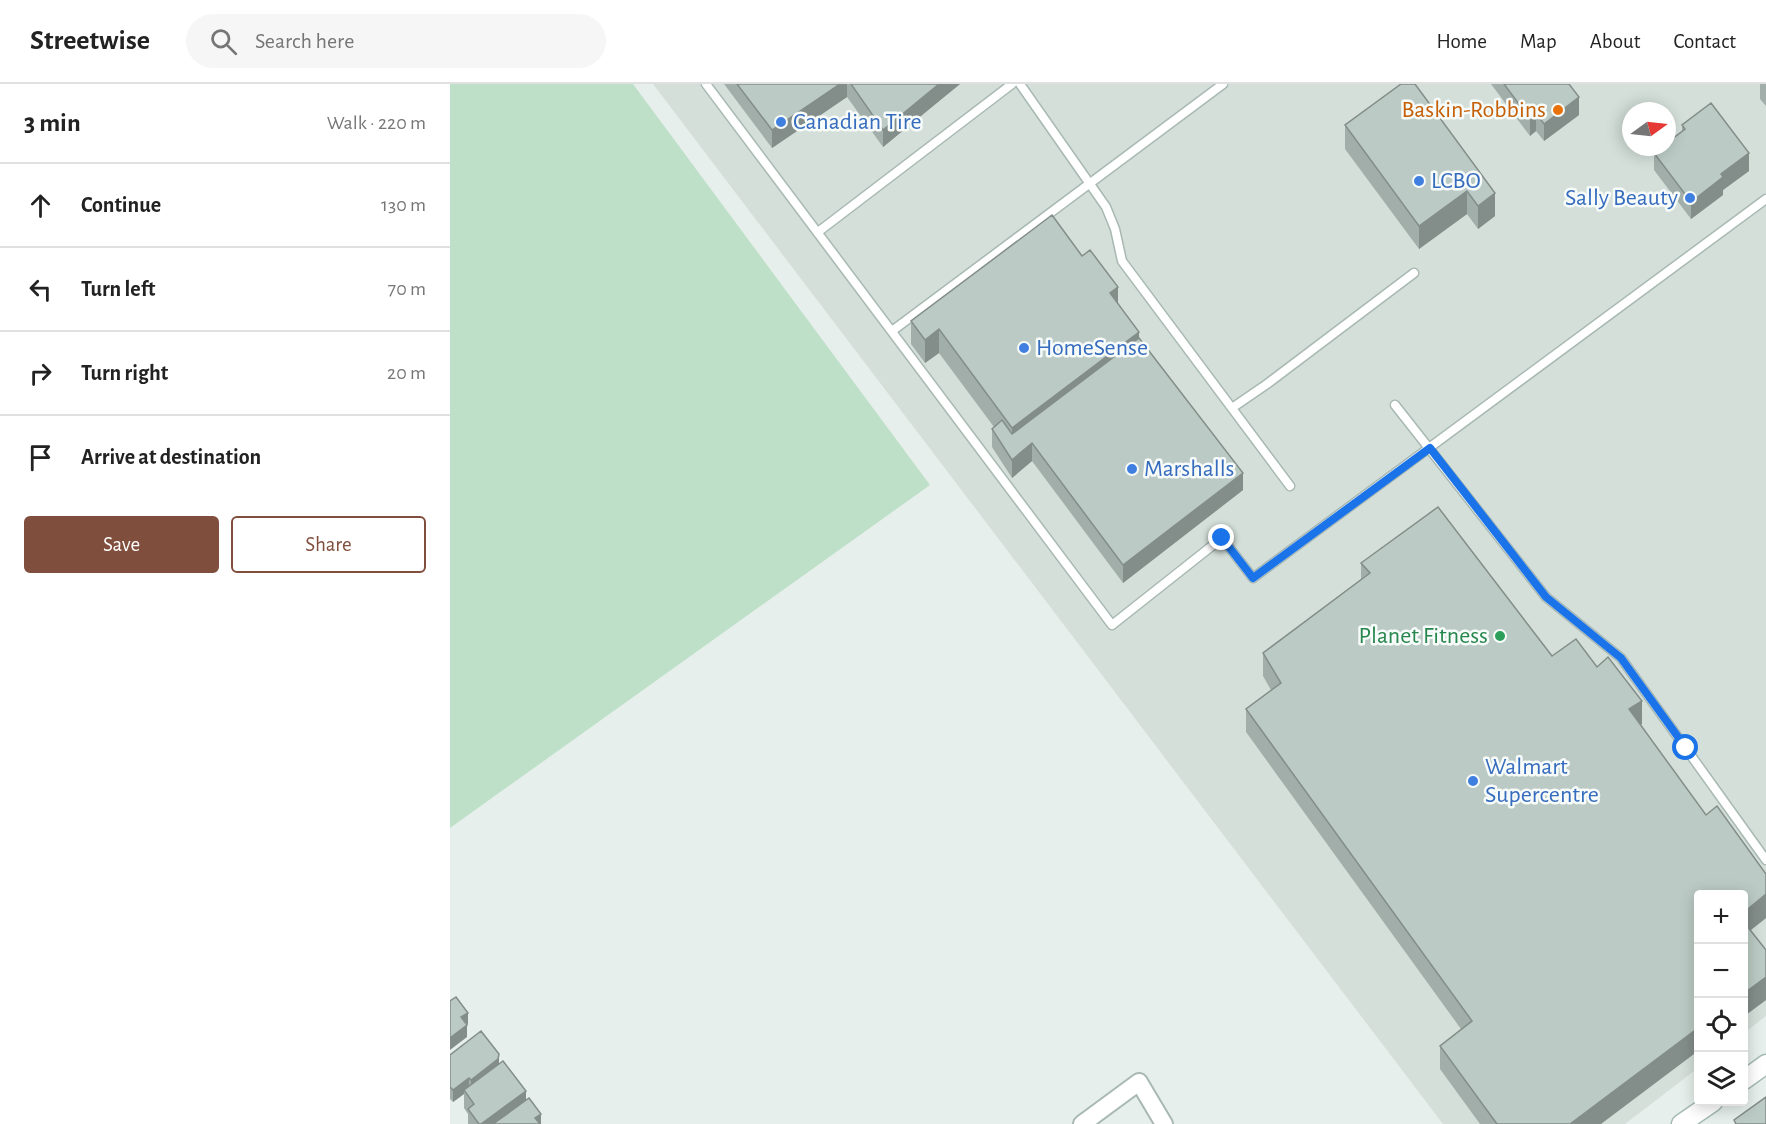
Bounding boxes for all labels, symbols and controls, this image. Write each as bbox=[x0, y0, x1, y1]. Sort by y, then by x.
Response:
search box bbox=[186, 14, 606, 68]
icon: search bbox=[207, 25, 240, 58]
text: Streetwise bbox=[30, 27, 150, 55]
text: Search here bbox=[255, 30, 354, 52]
text: Home bbox=[1436, 31, 1487, 52]
text: Map bbox=[1520, 31, 1557, 52]
text: About bbox=[1590, 31, 1640, 52]
text: Contact bbox=[1673, 31, 1736, 52]
place label: Baskin-Robbins bbox=[1401, 98, 1546, 122]
north arrow bbox=[1622, 102, 1676, 156]
marker: Baskin-Robbins bbox=[1551, 103, 1565, 117]
text: 3 min bbox=[24, 110, 81, 136]
place label: Canadian Tire bbox=[793, 110, 922, 134]
text: Walk · 220 m bbox=[327, 113, 426, 133]
marker: Canadian Tire bbox=[774, 115, 788, 129]
place label: LCBO bbox=[1431, 169, 1481, 193]
marker: LCBO bbox=[1412, 174, 1426, 188]
place label: Sally Beauty bbox=[1565, 186, 1678, 210]
icon: ahead bbox=[24, 189, 57, 222]
marker: Sally Beauty bbox=[1683, 191, 1697, 205]
text: Continue bbox=[81, 194, 161, 216]
text: 130 m bbox=[381, 195, 426, 215]
icon: left bbox=[24, 273, 57, 306]
text: Turn left bbox=[81, 278, 155, 300]
text: 70 m bbox=[388, 279, 426, 299]
place label: HomeSense bbox=[1036, 336, 1148, 360]
marker: HomeSense bbox=[1017, 341, 1031, 355]
icon: right bbox=[24, 357, 57, 390]
text: Turn right bbox=[81, 362, 168, 384]
text: 20 m bbox=[387, 363, 426, 383]
icon: arrive bbox=[24, 441, 57, 474]
text: Arrive at destination bbox=[81, 446, 261, 468]
place label: Marshalls bbox=[1144, 457, 1234, 481]
marker: Marshalls bbox=[1125, 462, 1139, 476]
button: Save bbox=[24, 516, 219, 573]
button: Share bbox=[231, 516, 426, 573]
route end bbox=[1208, 524, 1234, 550]
place label: Planet Fitness bbox=[1359, 624, 1488, 648]
marker: Planet Fitness bbox=[1493, 629, 1507, 643]
route start bbox=[1672, 734, 1698, 760]
place label: Walmart Supercentre bbox=[1485, 755, 1599, 807]
marker: Walmart Supercentre bbox=[1466, 774, 1480, 788]
map controls bbox=[1694, 890, 1748, 1106]
button: + bbox=[1694, 890, 1748, 944]
button: − bbox=[1694, 944, 1748, 998]
button: locate bbox=[1694, 998, 1748, 1052]
button: layers bbox=[1694, 1052, 1748, 1106]

